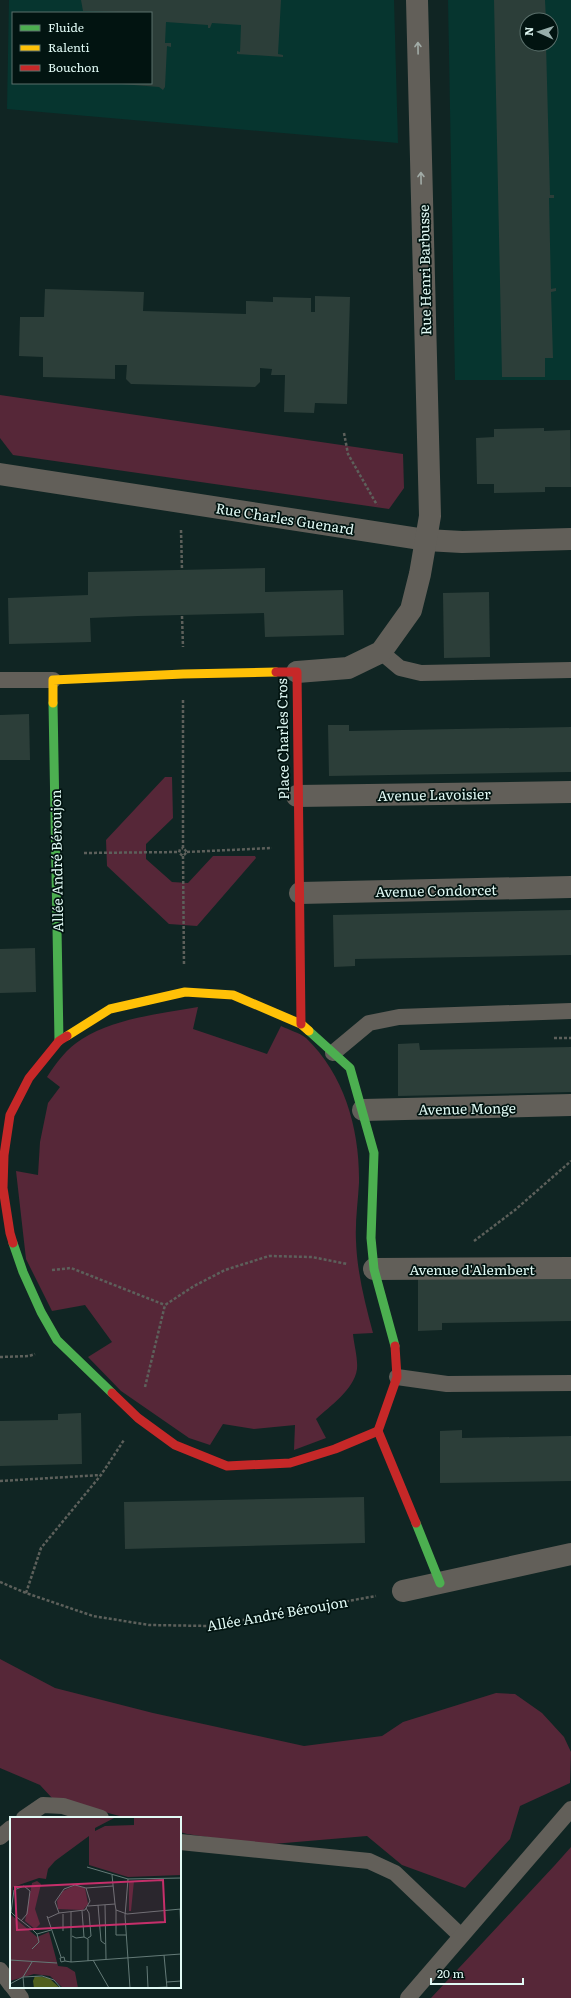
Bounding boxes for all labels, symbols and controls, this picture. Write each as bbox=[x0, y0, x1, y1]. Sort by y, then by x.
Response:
legend bbox=[12, 12, 152, 84]
north arrow bbox=[519, 12, 559, 52]
text: Fluide bbox=[48, 18, 84, 36]
text: N bbox=[520, 26, 536, 36]
text: Ralenti bbox=[48, 38, 89, 56]
one-way arrow bbox=[415, 42, 422, 55]
text: Bouchon bbox=[48, 58, 99, 76]
one-way arrow bbox=[418, 172, 425, 185]
street label: Rue Henri Barbusse bbox=[413, 205, 435, 335]
street label: Rue Charles Guenard bbox=[214, 497, 356, 539]
street label: Place Charles Cros bbox=[271, 678, 293, 800]
street label: Avenue Lavoisier bbox=[377, 783, 491, 805]
street label: Allée André Béroujon bbox=[45, 790, 67, 932]
street label: Avenue Condorcet bbox=[375, 879, 497, 901]
street label: Avenue Monge bbox=[418, 1097, 516, 1119]
street label: Avenue d'Alembert bbox=[409, 1259, 535, 1279]
street label: Allée André Béroujon bbox=[205, 1591, 349, 1635]
inset map bbox=[10, 1817, 181, 1988]
scale bar bbox=[431, 1960, 523, 1986]
text: 20 m bbox=[437, 1964, 464, 1982]

